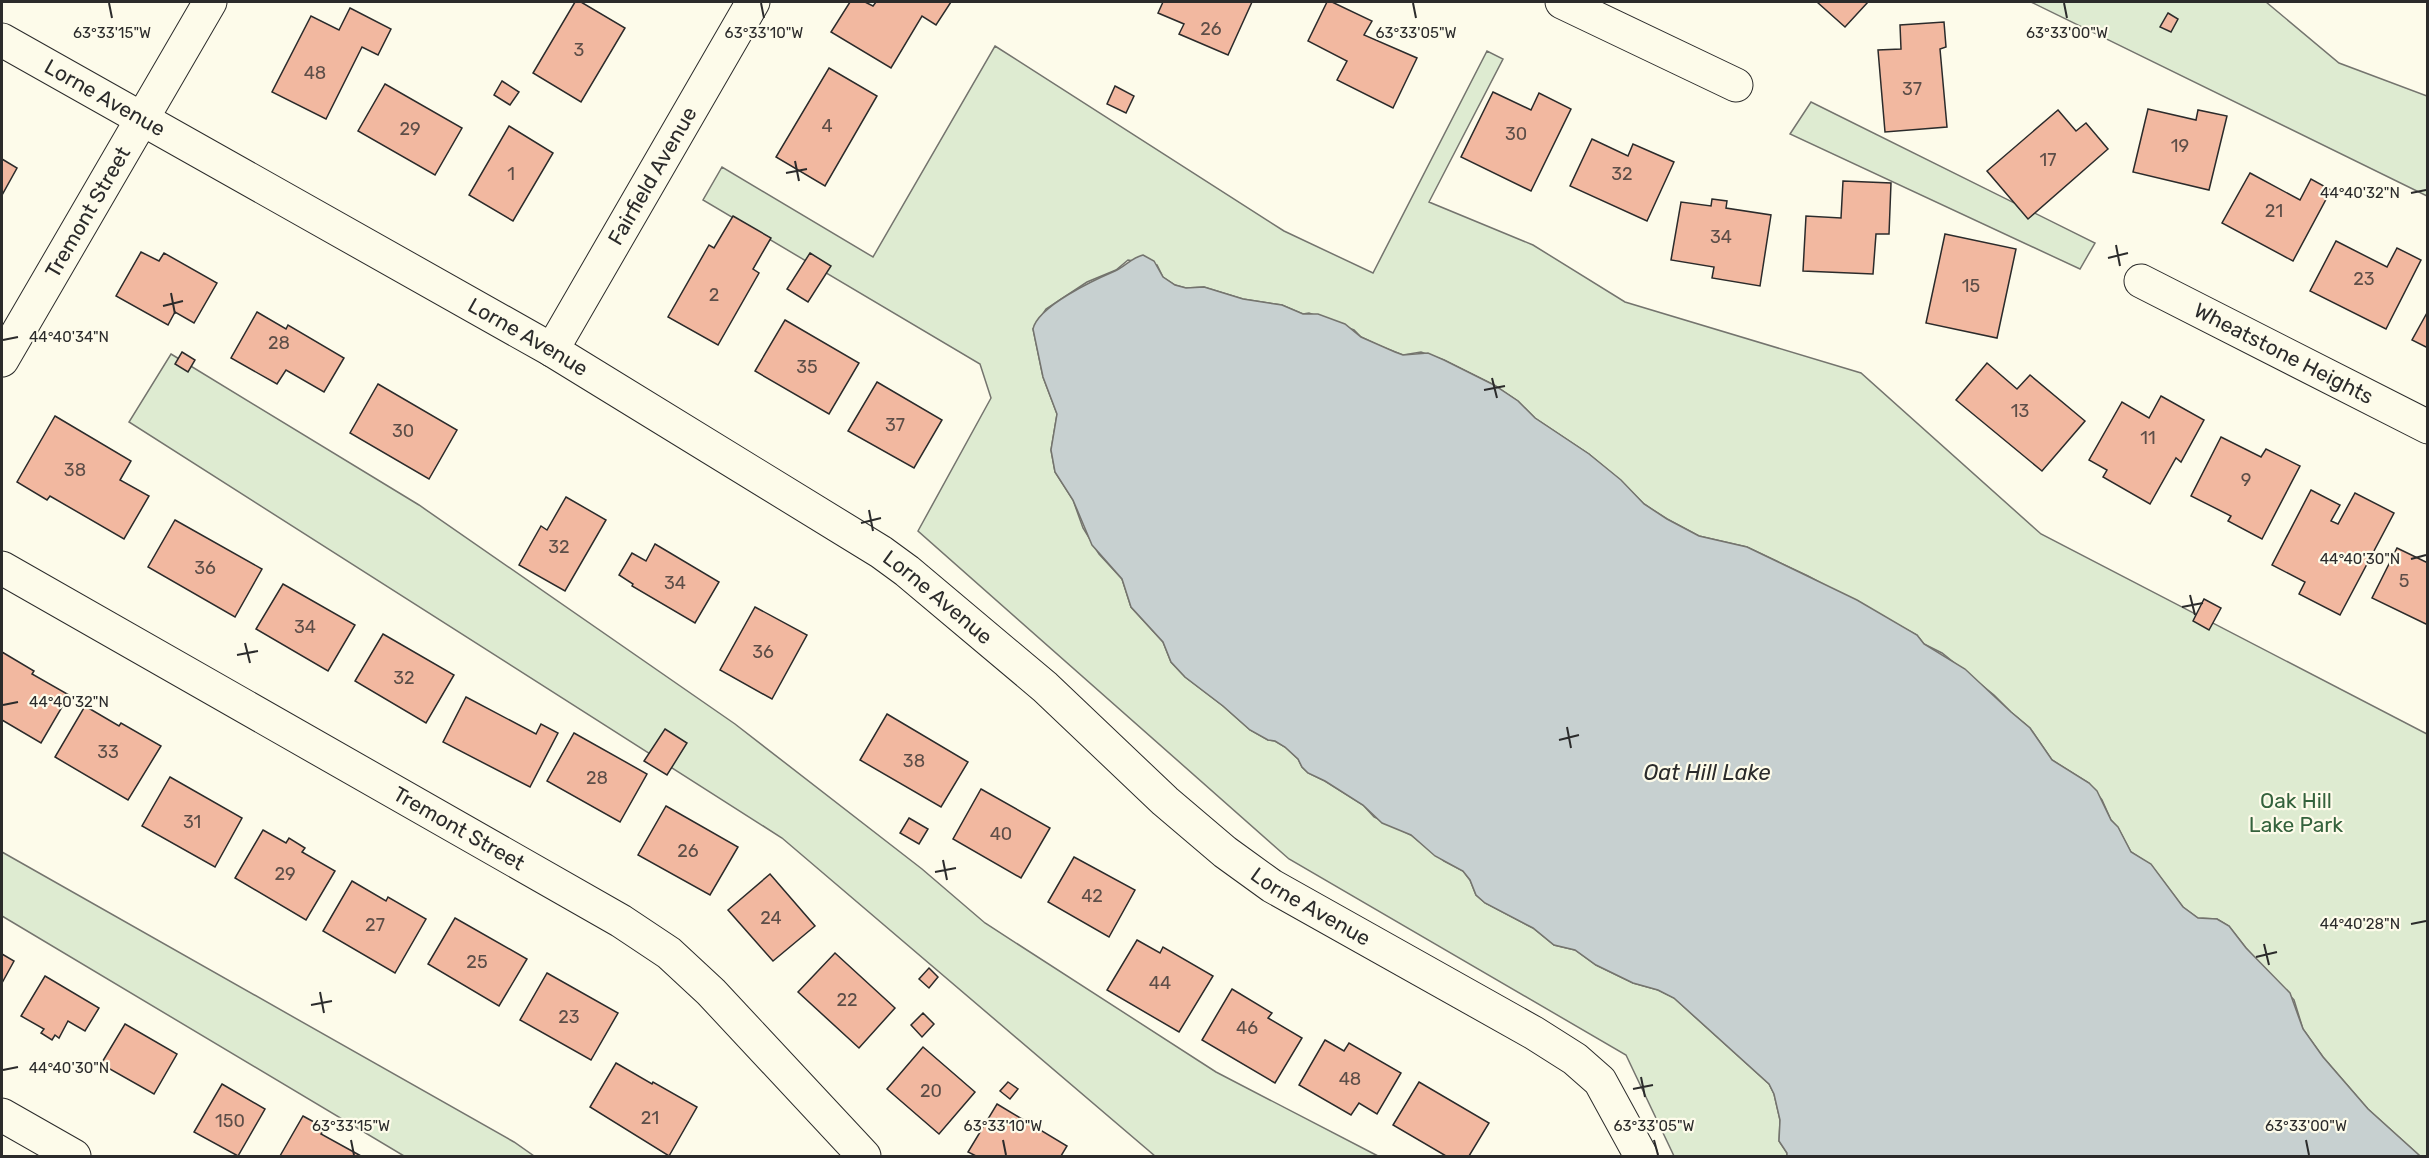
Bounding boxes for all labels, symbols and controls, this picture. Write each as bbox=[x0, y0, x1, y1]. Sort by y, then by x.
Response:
house number: 26 bbox=[1200, 18, 1222, 40]
text: 63°33'15"W bbox=[73, 24, 151, 42]
text: 63°33'10"W bbox=[725, 24, 803, 42]
text: 63°33'05"W bbox=[1375, 24, 1457, 42]
text: 63°33'00"W bbox=[2026, 24, 2108, 42]
house number: 3 bbox=[574, 39, 584, 61]
street label: Lorne Avenue bbox=[40, 54, 170, 141]
house number: 48 bbox=[304, 62, 326, 84]
house number: 37 bbox=[1902, 78, 1922, 100]
street label: Fairfield Avenue bbox=[602, 102, 702, 249]
house number: 4 bbox=[821, 115, 833, 137]
house number: 29 bbox=[399, 118, 421, 140]
house number: 30 bbox=[1505, 123, 1527, 145]
house number: 19 bbox=[2171, 135, 2189, 157]
street label: Tremont Street bbox=[40, 142, 135, 282]
house number: 17 bbox=[2040, 149, 2056, 171]
house number: 1 bbox=[507, 163, 515, 185]
house number: 32 bbox=[1611, 163, 1633, 185]
text: 44°40'32"N bbox=[2320, 184, 2400, 202]
house number: 21 bbox=[2265, 200, 2283, 222]
house number: 34 bbox=[1710, 226, 1732, 248]
house number: 23 bbox=[2353, 268, 2375, 290]
house number: 15 bbox=[1962, 275, 1980, 297]
house number: 2 bbox=[709, 284, 719, 306]
street label: Lorne Avenue bbox=[464, 292, 593, 381]
street label: Wheatstone Heights bbox=[2190, 297, 2378, 409]
text: 44°40'34"N bbox=[29, 328, 109, 346]
house number: 28 bbox=[268, 332, 290, 354]
house number: 35 bbox=[796, 356, 818, 378]
house number: 13 bbox=[2011, 400, 2029, 422]
house number: 37 bbox=[885, 414, 905, 436]
house number: 30 bbox=[392, 420, 414, 442]
house number: 11 bbox=[2140, 427, 2156, 449]
house number: 38 bbox=[64, 459, 86, 481]
house number: 9 bbox=[2241, 469, 2251, 491]
house number: 32 bbox=[548, 536, 570, 558]
street label: Lorne Avenue bbox=[878, 545, 998, 649]
text: 44°40'30"N bbox=[2320, 550, 2400, 568]
house number: 36 bbox=[194, 557, 216, 579]
house number: 5 bbox=[2399, 570, 2409, 592]
house number: 34 bbox=[664, 572, 686, 594]
house number: 34 bbox=[294, 616, 316, 638]
house number: 36 bbox=[752, 641, 774, 663]
house number: 32 bbox=[393, 667, 415, 689]
text: 44°40'32"N bbox=[29, 693, 109, 711]
house number: 33 bbox=[97, 741, 119, 763]
house number: 38 bbox=[903, 750, 925, 772]
water label: Oat Hill Lake bbox=[1643, 759, 1771, 786]
house number: 28 bbox=[586, 767, 608, 789]
street label: Tremont Street bbox=[389, 781, 529, 876]
park label: Oak Hill Lake Park bbox=[2249, 788, 2343, 837]
house number: 31 bbox=[183, 811, 201, 833]
house number: 40 bbox=[990, 823, 1012, 845]
house number: 26 bbox=[677, 840, 699, 862]
street label: Lorne Avenue bbox=[1246, 862, 1375, 951]
house number: 29 bbox=[274, 863, 296, 885]
house number: 42 bbox=[1081, 885, 1103, 907]
house number: 24 bbox=[760, 907, 782, 929]
house number: 27 bbox=[365, 914, 385, 936]
text: 44°40'28"N bbox=[2320, 915, 2400, 933]
house number: 25 bbox=[466, 951, 488, 973]
house number: 44 bbox=[1149, 972, 1171, 994]
house number: 22 bbox=[836, 989, 858, 1011]
house number: 23 bbox=[558, 1006, 580, 1028]
house number: 46 bbox=[1236, 1017, 1258, 1039]
text: 44°40'30"N bbox=[29, 1059, 109, 1077]
house number: 48 bbox=[1339, 1068, 1361, 1090]
house number: 20 bbox=[920, 1080, 942, 1102]
house number: 21 bbox=[641, 1107, 659, 1129]
house number: 150 bbox=[215, 1110, 245, 1132]
text: 63°33'15"W bbox=[312, 1117, 390, 1135]
text: 63°33'10"W bbox=[964, 1117, 1042, 1135]
text: 63°33'05"W bbox=[1613, 1117, 1695, 1135]
text: 63°33'00"W bbox=[2265, 1117, 2347, 1135]

